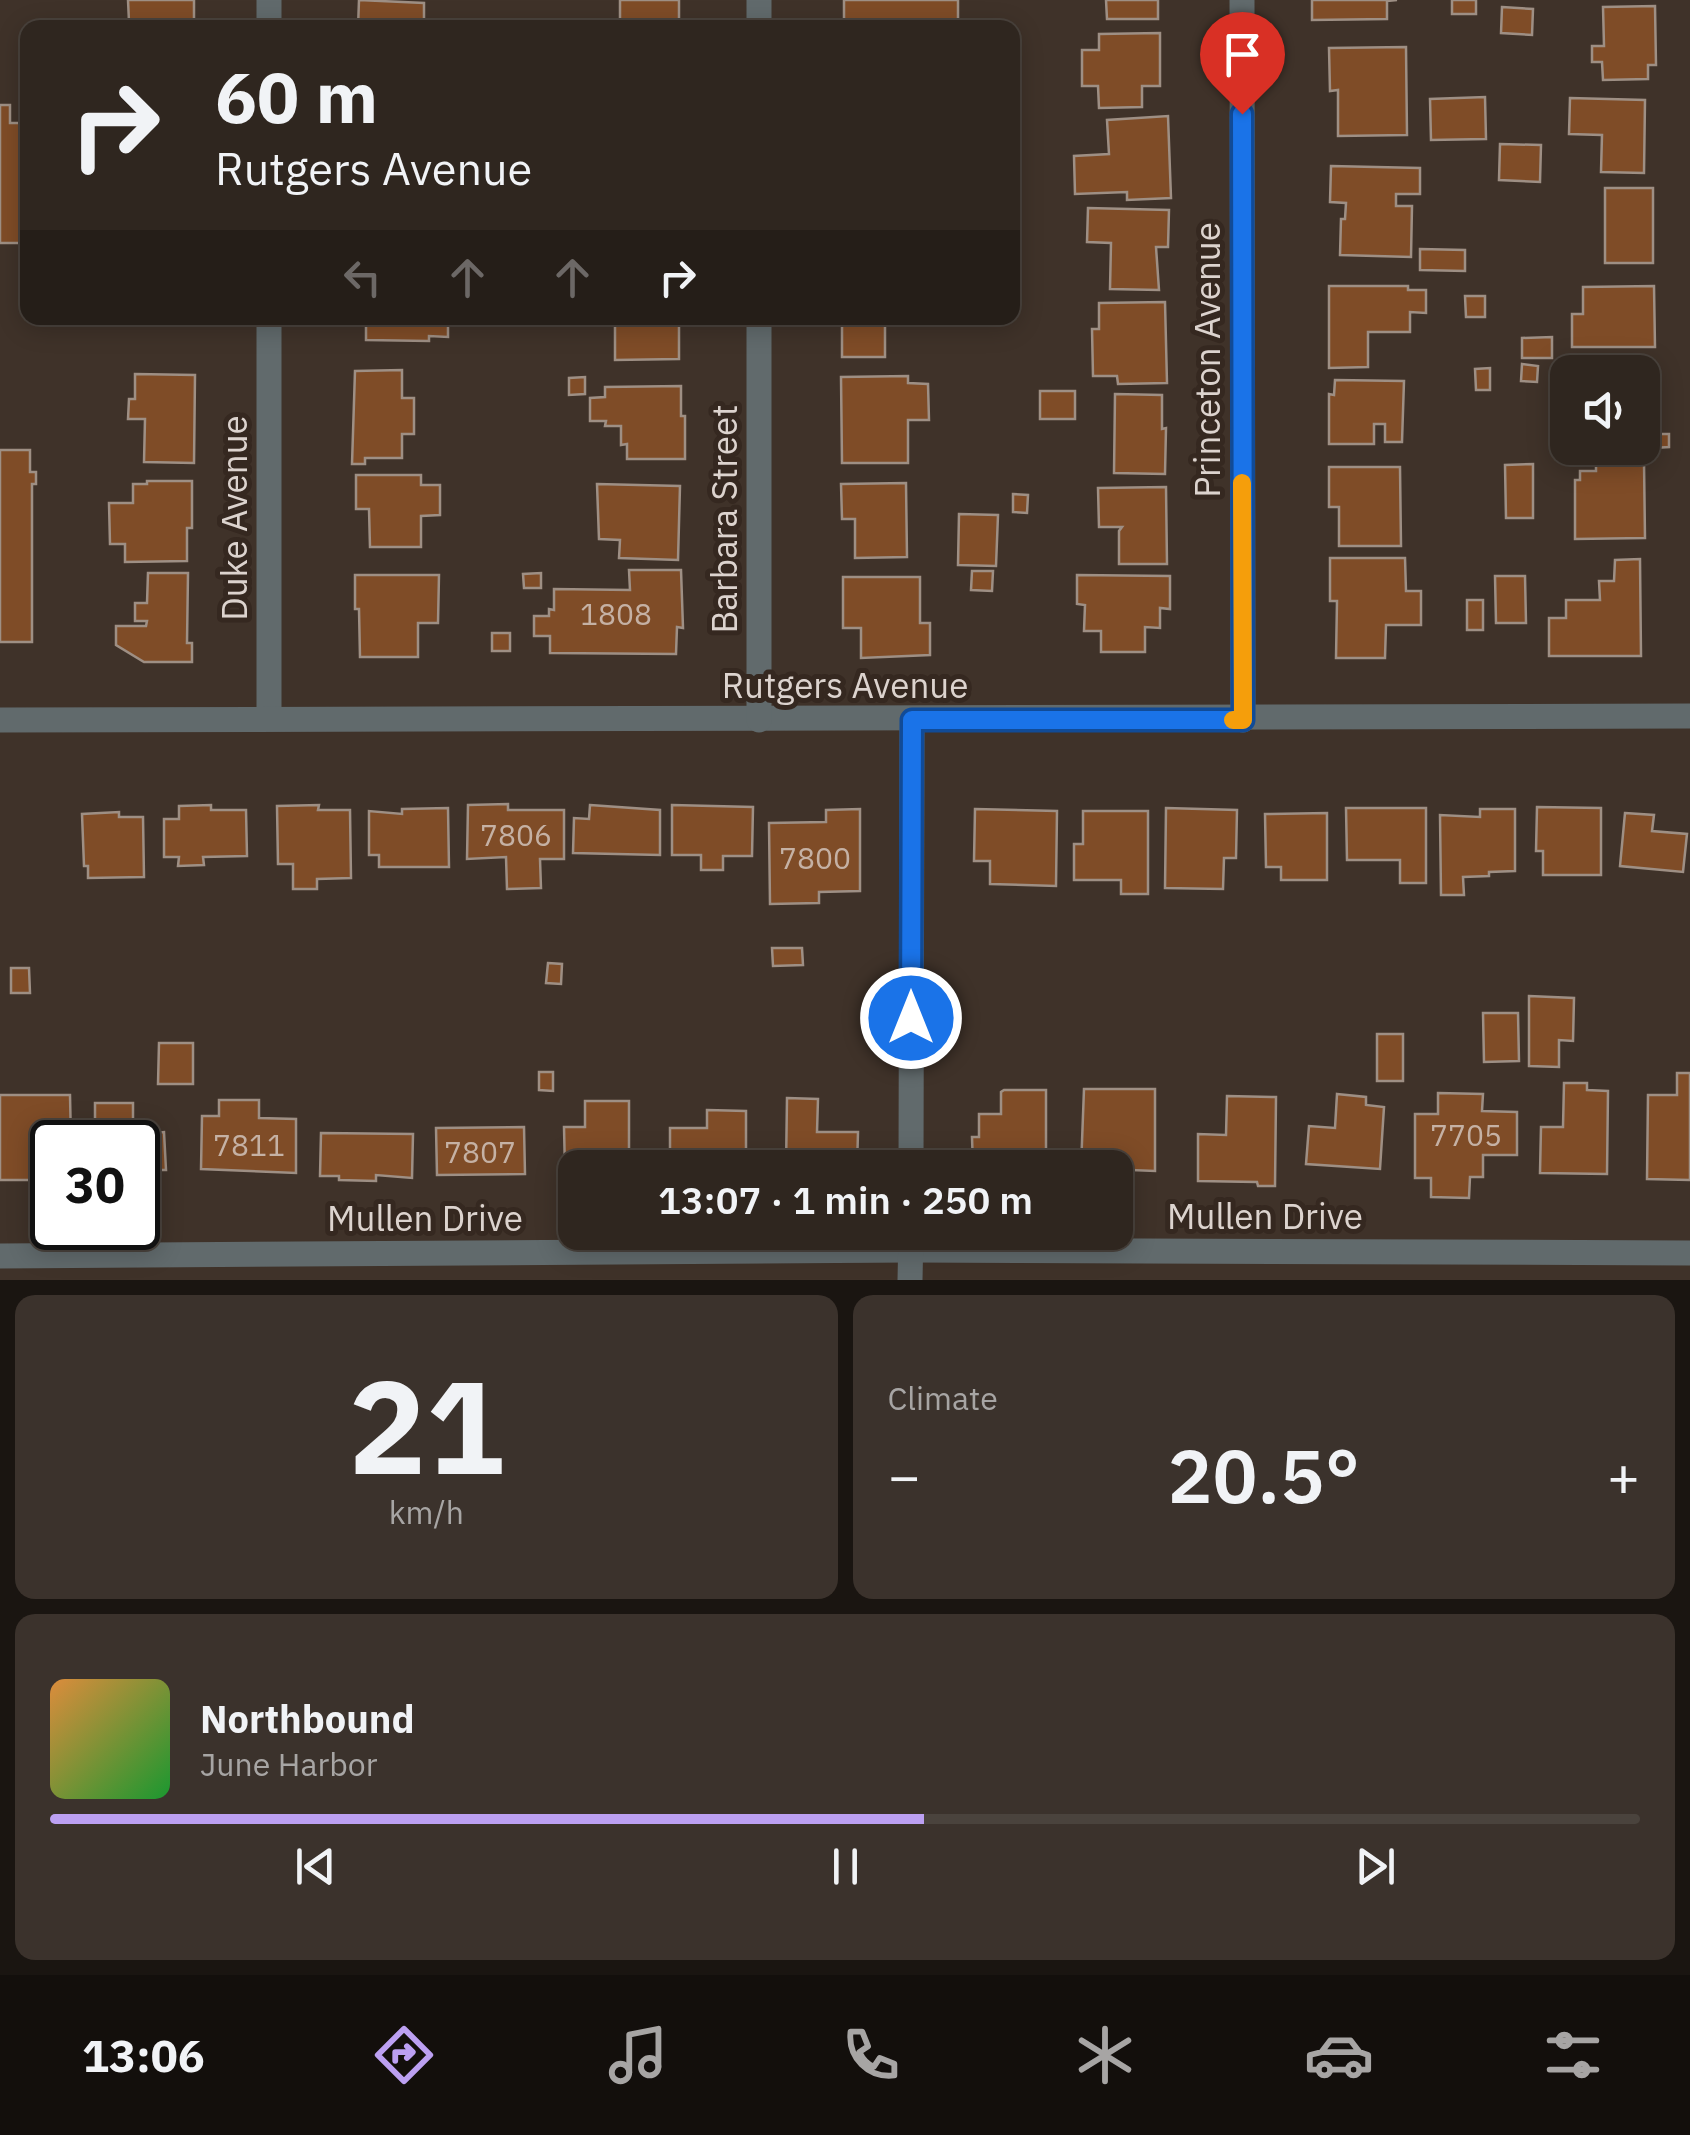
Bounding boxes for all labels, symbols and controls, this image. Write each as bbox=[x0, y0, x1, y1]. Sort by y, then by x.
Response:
pin bbox=[1200, 12, 1285, 115]
icon: arrive bbox=[1215, 27, 1270, 82]
text: 60 m bbox=[215, 51, 378, 142]
icon: right bbox=[50, 60, 180, 190]
text: Rutgers Avenue bbox=[215, 139, 532, 197]
street label: Princeton Avenue bbox=[1184, 222, 1230, 498]
icon: left bbox=[335, 250, 390, 305]
icon: ahead bbox=[440, 250, 495, 305]
icon: ahead bbox=[545, 250, 600, 305]
icon: right bbox=[650, 250, 705, 305]
map controls bbox=[1550, 355, 1660, 465]
button: sound bbox=[1550, 355, 1660, 465]
street label: Barbara Street bbox=[701, 404, 747, 634]
street label: Duke Avenue bbox=[211, 415, 257, 621]
house number: 1808 bbox=[580, 594, 652, 633]
street label: Rutgers Avenue bbox=[722, 662, 968, 708]
house number: 7806 bbox=[480, 815, 552, 854]
house number: 7800 bbox=[779, 838, 851, 877]
position arrow bbox=[859, 966, 963, 1070]
house number: 7705 bbox=[1430, 1115, 1502, 1154]
speed limit sign: 30 bbox=[30, 1120, 160, 1250]
house number: 7811 bbox=[213, 1125, 285, 1164]
house number: 7807 bbox=[444, 1132, 516, 1171]
text: 13:07 · 1 min · 250 m bbox=[658, 1175, 1033, 1224]
street label: Mullen Drive bbox=[1167, 1193, 1363, 1239]
street label: Mullen Drive bbox=[327, 1195, 523, 1241]
text: 21 bbox=[348, 1341, 504, 1510]
text: Climate bbox=[888, 1377, 998, 1419]
text: 20.5° bbox=[1167, 1426, 1360, 1524]
text: − bbox=[888, 1440, 921, 1511]
text: + bbox=[1607, 1440, 1640, 1511]
text: km/h bbox=[389, 1491, 464, 1533]
text: Northbound bbox=[200, 1694, 415, 1743]
text: June Harbor bbox=[200, 1743, 377, 1785]
icon: previous bbox=[288, 1839, 343, 1894]
icon: pause bbox=[818, 1839, 873, 1894]
icon: next bbox=[1348, 1839, 1403, 1894]
icon: directions bbox=[369, 2020, 439, 2090]
icon: music bbox=[603, 2020, 673, 2090]
icon: phone bbox=[836, 2020, 906, 2090]
icon: climate bbox=[1070, 2020, 1140, 2090]
icon: car bbox=[1304, 2020, 1374, 2090]
icon: filters bbox=[1538, 2020, 1608, 2090]
text: 13:06 bbox=[82, 2026, 205, 2084]

